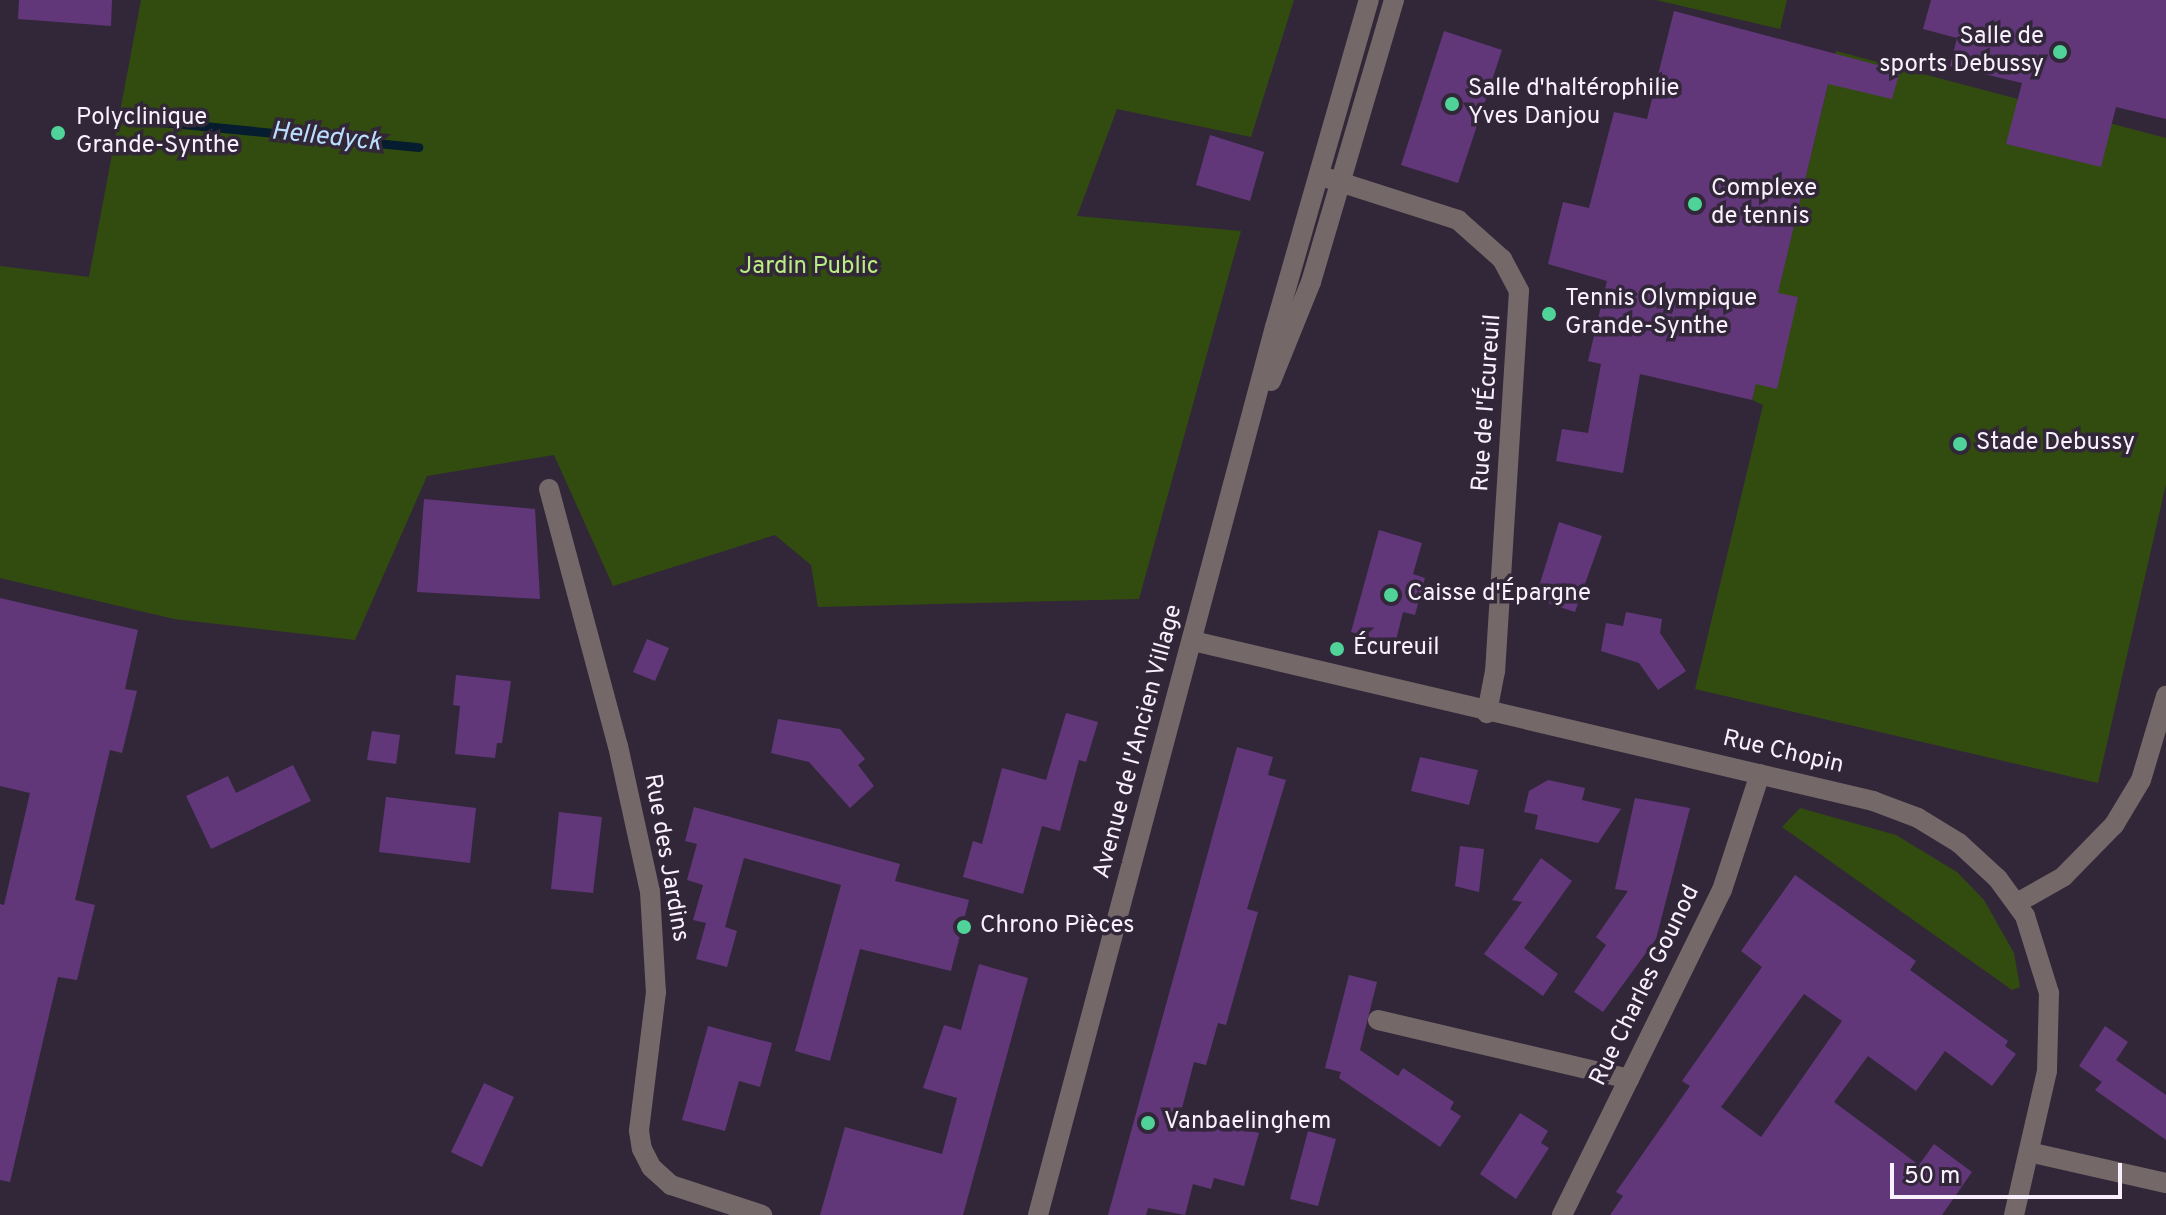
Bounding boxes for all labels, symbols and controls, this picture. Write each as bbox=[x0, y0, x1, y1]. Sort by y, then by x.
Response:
place label: Salle de sports Debussy bbox=[1879, 24, 2044, 80]
marker: Salle de sports Debussy bbox=[2051, 43, 2069, 61]
place label: Salle d'haltérophilie Yves Danjou bbox=[1468, 76, 1680, 132]
marker: Salle d'haltérophilie Yves Danjou bbox=[1443, 95, 1461, 113]
place label: Polyclinique Grande-Synthe bbox=[76, 105, 239, 161]
water label: Helledyck bbox=[269, 117, 383, 159]
marker: Polyclinique Grande-Synthe bbox=[47, 122, 69, 144]
place label: Complexe de tennis bbox=[1711, 176, 1817, 232]
marker: Complexe de tennis bbox=[1686, 195, 1704, 213]
park label: Jardin Public bbox=[739, 254, 879, 282]
place label: Tennis Olympique Grande-Synthe bbox=[1565, 286, 1757, 342]
marker: Tennis Olympique Grande-Synthe bbox=[1540, 305, 1558, 323]
street label: Rue de l'Écureuil bbox=[1467, 313, 1509, 493]
place label: Stade Debussy bbox=[1976, 430, 2135, 458]
marker: Stade Debussy bbox=[1951, 435, 1969, 453]
place label: Caisse d'Épargne bbox=[1407, 581, 1591, 609]
marker: Caisse d'Épargne bbox=[1382, 586, 1400, 604]
street label: Avenue de l'Ancien Village bbox=[1088, 601, 1190, 883]
place label: Écureuil bbox=[1353, 635, 1440, 663]
marker: Écureuil bbox=[1328, 640, 1346, 658]
street label: Rue Chopin bbox=[1720, 725, 1846, 781]
street label: Rue des Jardins bbox=[636, 772, 694, 944]
street label: Rue Charles Gounod bbox=[1585, 881, 1707, 1091]
place label: Chrono Pièces bbox=[980, 913, 1135, 941]
marker: Chrono Pièces bbox=[955, 918, 973, 936]
place label: Vanbaelinghem bbox=[1164, 1109, 1331, 1137]
marker: Vanbaelinghem bbox=[1139, 1114, 1157, 1132]
scale bar bbox=[1894, 1147, 2126, 1197]
text: 50 m bbox=[1904, 1162, 1960, 1192]

